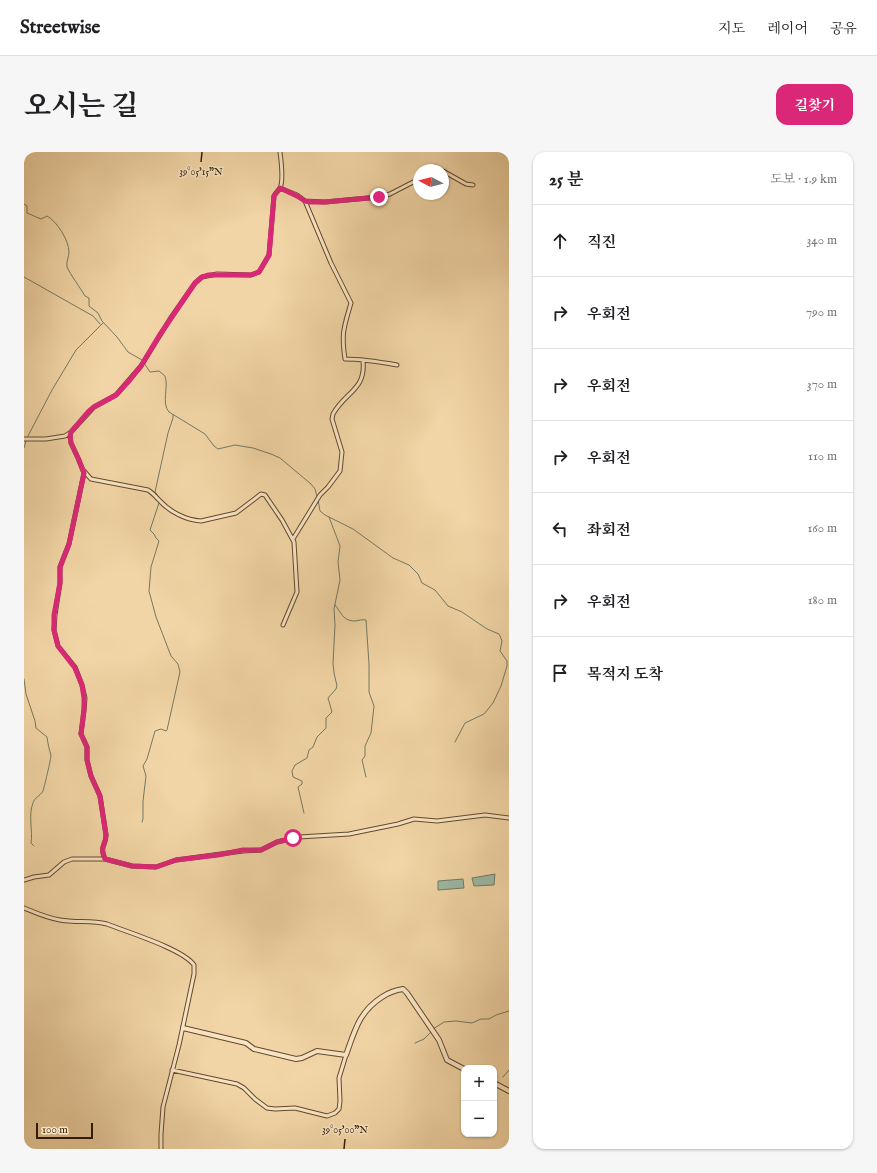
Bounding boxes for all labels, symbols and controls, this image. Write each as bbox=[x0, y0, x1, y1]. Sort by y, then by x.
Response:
text: Streetwise bbox=[20, 16, 100, 40]
text: 지도 bbox=[718, 20, 745, 38]
text: 레이어 bbox=[767, 20, 808, 38]
text: 공유 bbox=[830, 20, 857, 38]
button: 길찾기 bbox=[776, 84, 853, 125]
text: 오시는 길 bbox=[24, 90, 138, 125]
north arrow bbox=[413, 164, 449, 200]
text: 39°05'15"N bbox=[179, 166, 223, 179]
text: 25 분 bbox=[549, 170, 583, 191]
text: 도보 · 1.9 km bbox=[770, 171, 837, 188]
route end bbox=[370, 188, 388, 206]
icon: ahead bbox=[549, 230, 571, 252]
text: 340 m bbox=[807, 232, 837, 249]
text: 직진 bbox=[587, 233, 616, 252]
icon: right bbox=[549, 302, 571, 324]
text: 790 m bbox=[806, 304, 837, 321]
text: 우회전 bbox=[587, 305, 630, 324]
icon: right bbox=[549, 374, 571, 396]
text: 370 m bbox=[807, 376, 837, 393]
text: 우회전 bbox=[587, 377, 630, 396]
icon: right bbox=[549, 446, 571, 468]
text: 110 m bbox=[808, 448, 837, 465]
text: 우회전 bbox=[587, 449, 630, 468]
icon: left bbox=[549, 518, 571, 540]
text: 160 m bbox=[807, 520, 837, 537]
text: 좌회전 bbox=[587, 521, 630, 540]
icon: right bbox=[549, 590, 571, 612]
text: 180 m bbox=[808, 592, 837, 609]
text: 우회전 bbox=[587, 593, 630, 612]
icon: arrive bbox=[549, 662, 571, 684]
text: 목적지 도착 bbox=[587, 665, 663, 684]
route start bbox=[284, 829, 302, 847]
map controls bbox=[461, 1065, 497, 1137]
button: + bbox=[461, 1065, 497, 1101]
button: − bbox=[461, 1101, 497, 1137]
scale bar bbox=[36, 1121, 93, 1140]
text: 100 m bbox=[42, 1123, 68, 1137]
text: 39°05'00"N bbox=[322, 1124, 368, 1137]

